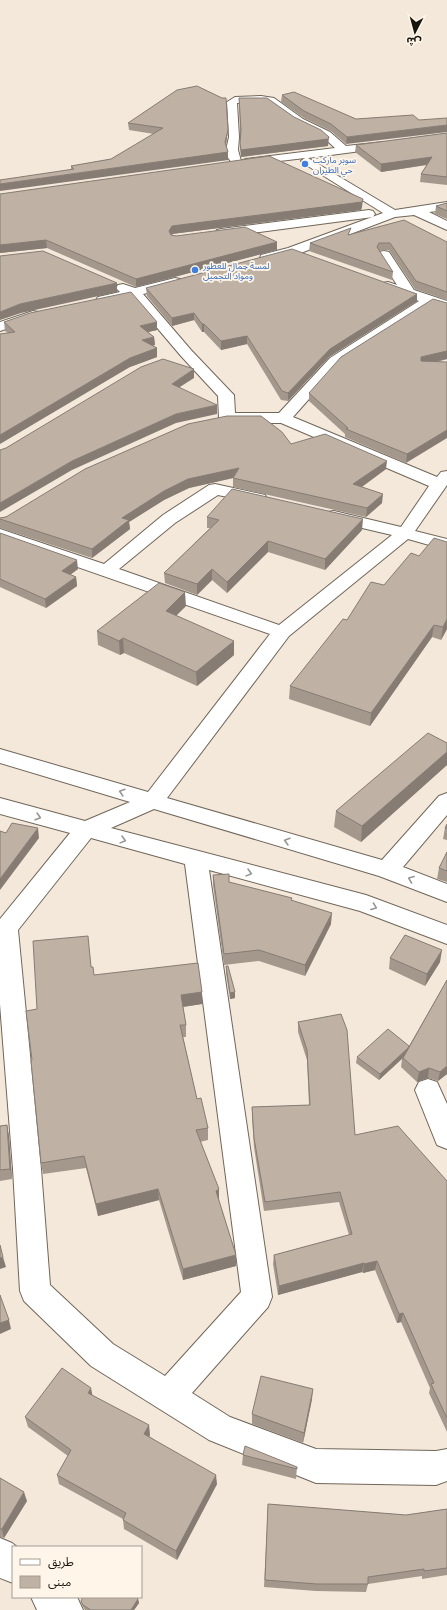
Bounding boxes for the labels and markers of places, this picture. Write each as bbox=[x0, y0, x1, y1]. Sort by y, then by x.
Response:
place label: سوبر ماركت حي الطيران bbox=[313, 153, 356, 177]
marker: سوبر ماركت حي الطيران bbox=[300, 159, 310, 169]
place label: لمسة جمال للعطور ومواد التجميل bbox=[202, 259, 270, 282]
marker: لمسة جمال للعطور ومواد التجميل bbox=[190, 265, 200, 275]

